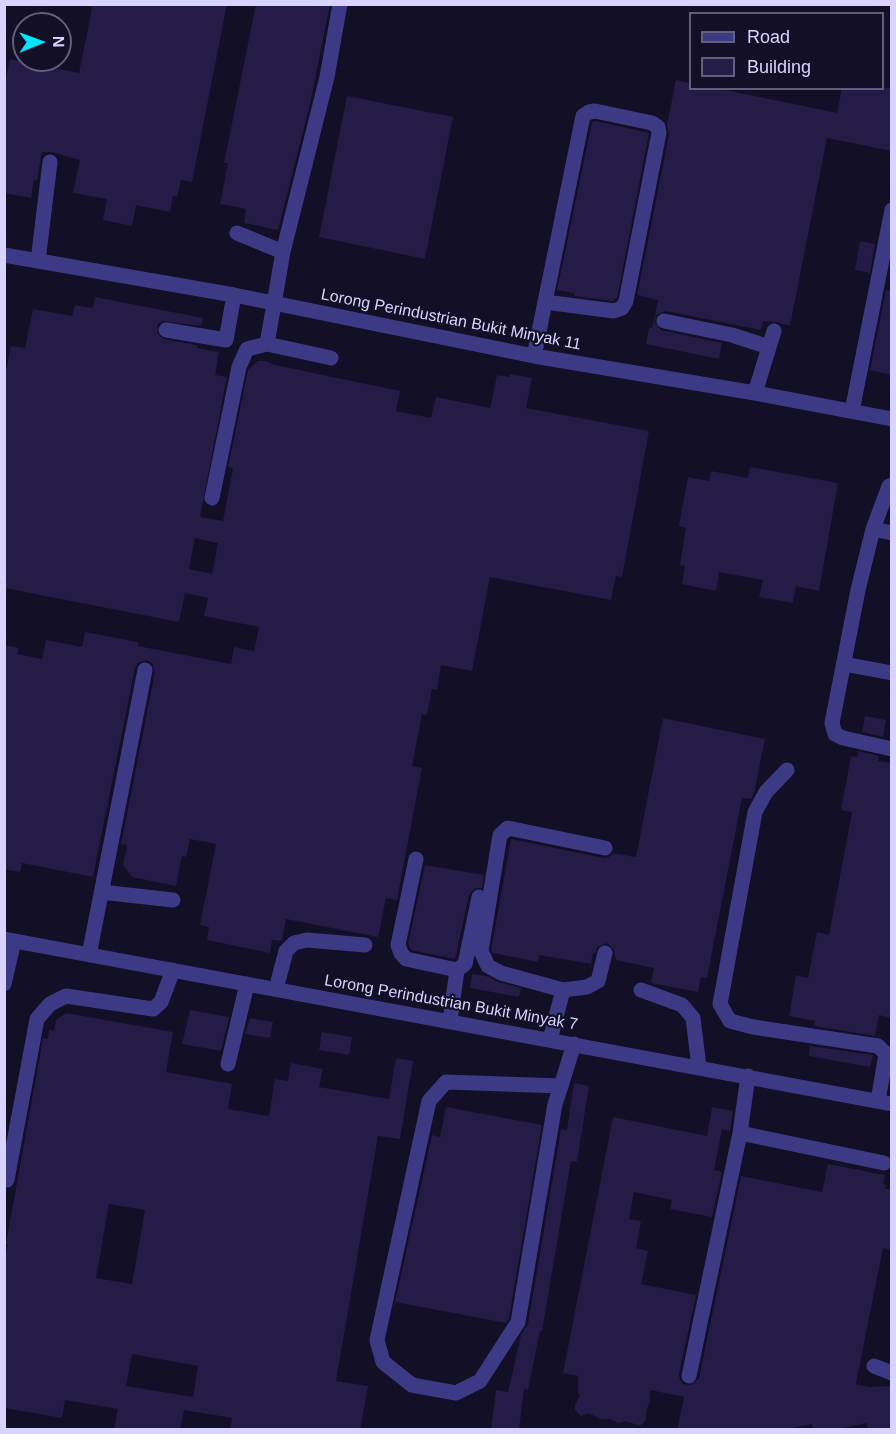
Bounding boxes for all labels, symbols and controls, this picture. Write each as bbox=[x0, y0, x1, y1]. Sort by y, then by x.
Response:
north arrow bbox=[12, 12, 72, 72]
legend bbox=[689, 12, 884, 90]
text: Road bbox=[747, 27, 790, 47]
text: N bbox=[50, 36, 67, 48]
text: Building bbox=[747, 57, 811, 77]
street label: Lorong Perindustrian Bukit Minyak 11 bbox=[319, 285, 583, 355]
street label: Lorong Perindustrian Bukit Minyak 7 bbox=[323, 971, 579, 1035]

